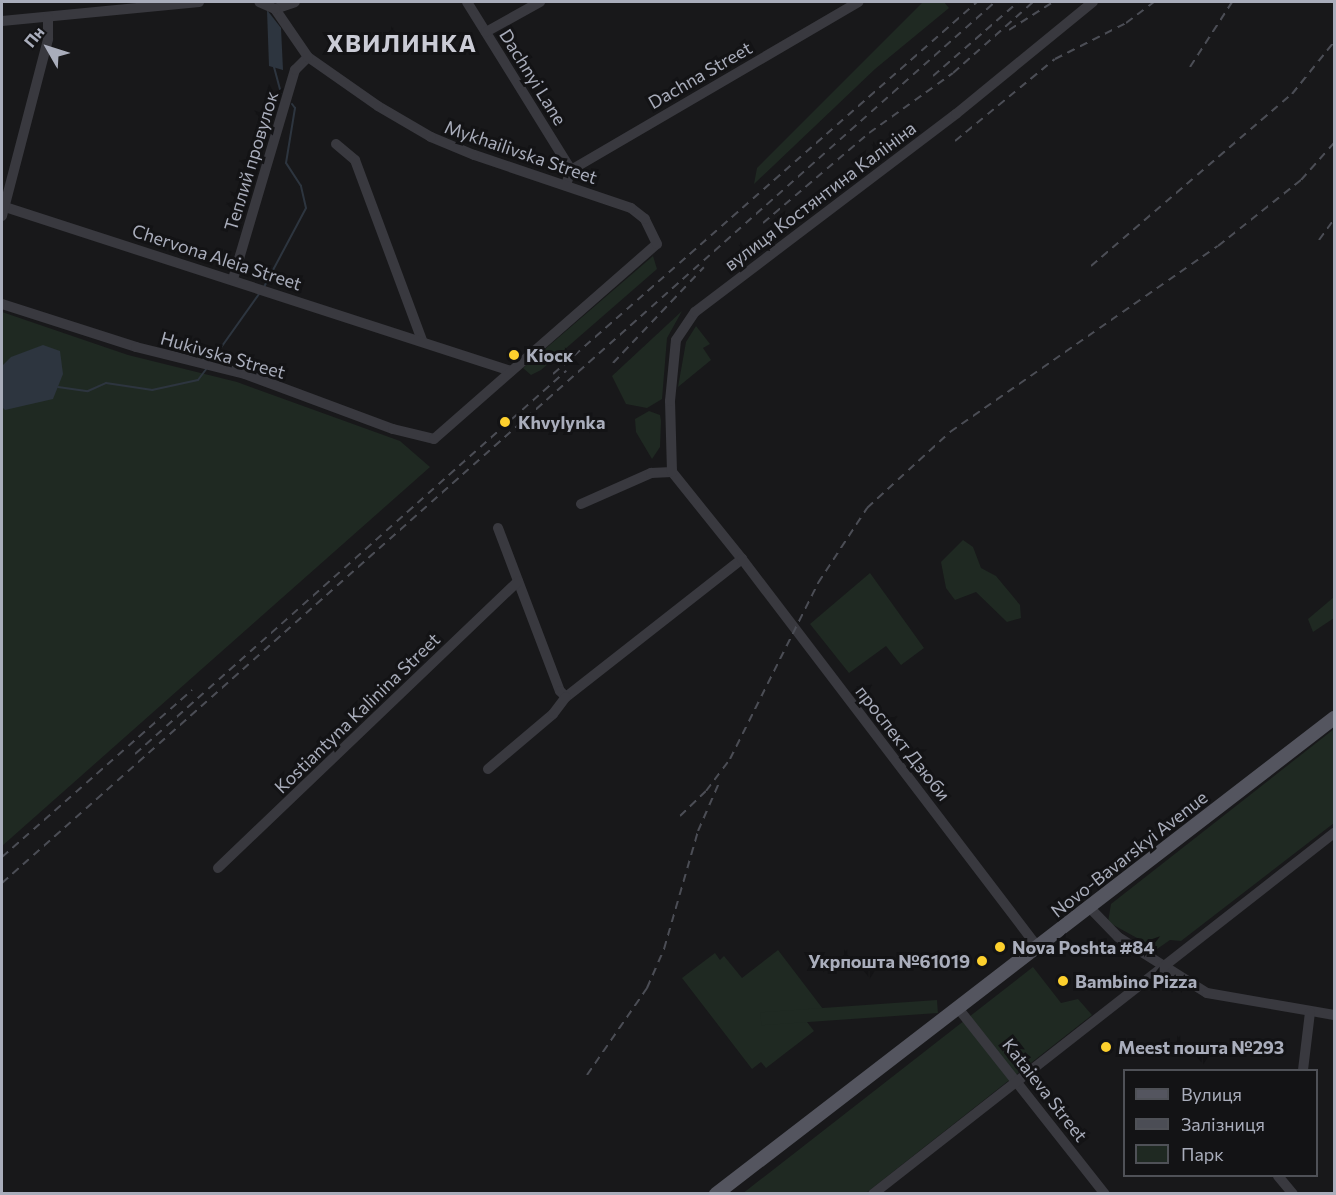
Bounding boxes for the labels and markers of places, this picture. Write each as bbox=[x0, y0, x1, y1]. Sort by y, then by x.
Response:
place label: Кіоск bbox=[526, 344, 573, 366]
marker: Кіоск bbox=[507, 348, 521, 362]
place label: Khvylynka bbox=[518, 411, 605, 433]
marker: Khvylynka bbox=[496, 413, 514, 431]
place label: Nova Poshta #84 bbox=[1012, 936, 1154, 958]
marker: Nova Poshta #84 bbox=[993, 940, 1007, 954]
place label: Укрпошта №61019 bbox=[808, 950, 970, 972]
marker: Укрпошта №61019 bbox=[975, 954, 989, 968]
place label: Bambino Pizza bbox=[1075, 970, 1197, 992]
marker: Bambino Pizza bbox=[1056, 974, 1070, 988]
place label: Meest пошта №293 bbox=[1118, 1036, 1284, 1058]
marker: Meest пошта №293 bbox=[1099, 1040, 1113, 1054]

